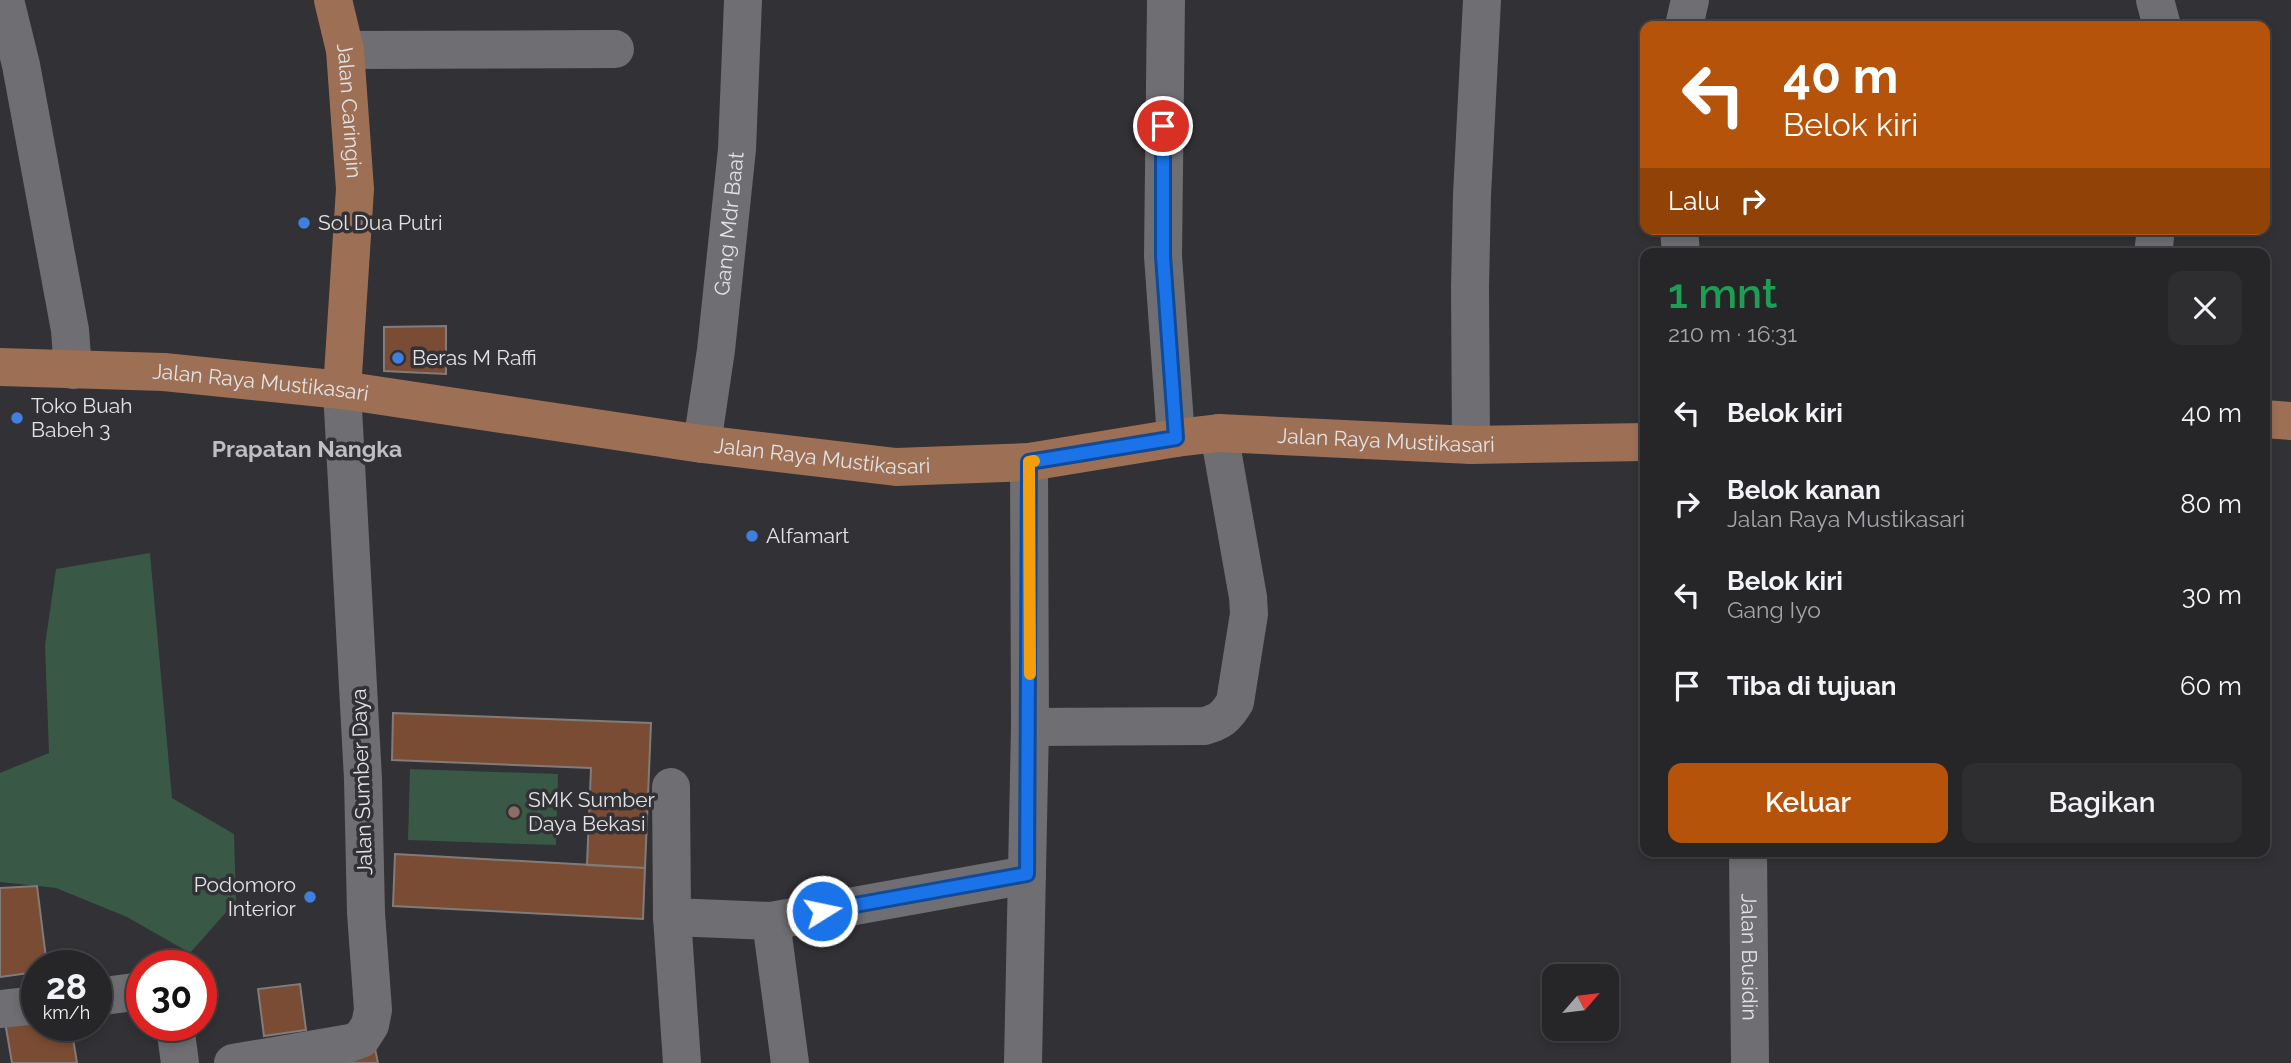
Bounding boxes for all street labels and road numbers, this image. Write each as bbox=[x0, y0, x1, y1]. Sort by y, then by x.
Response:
street label: Jalan Caringin bbox=[332, 40, 367, 179]
street label: Gang Mdr Baat bbox=[709, 150, 749, 297]
street label: Jalan Raya Mustikasari bbox=[152, 359, 370, 406]
street label: Jalan Raya Mustikasari bbox=[1277, 423, 1495, 457]
street label: Jalan Raya Mustikasari bbox=[713, 433, 931, 479]
street label: Jalan Sumber Daya bbox=[346, 688, 377, 876]
street label: Jalan Busidin bbox=[1736, 893, 1763, 1021]

